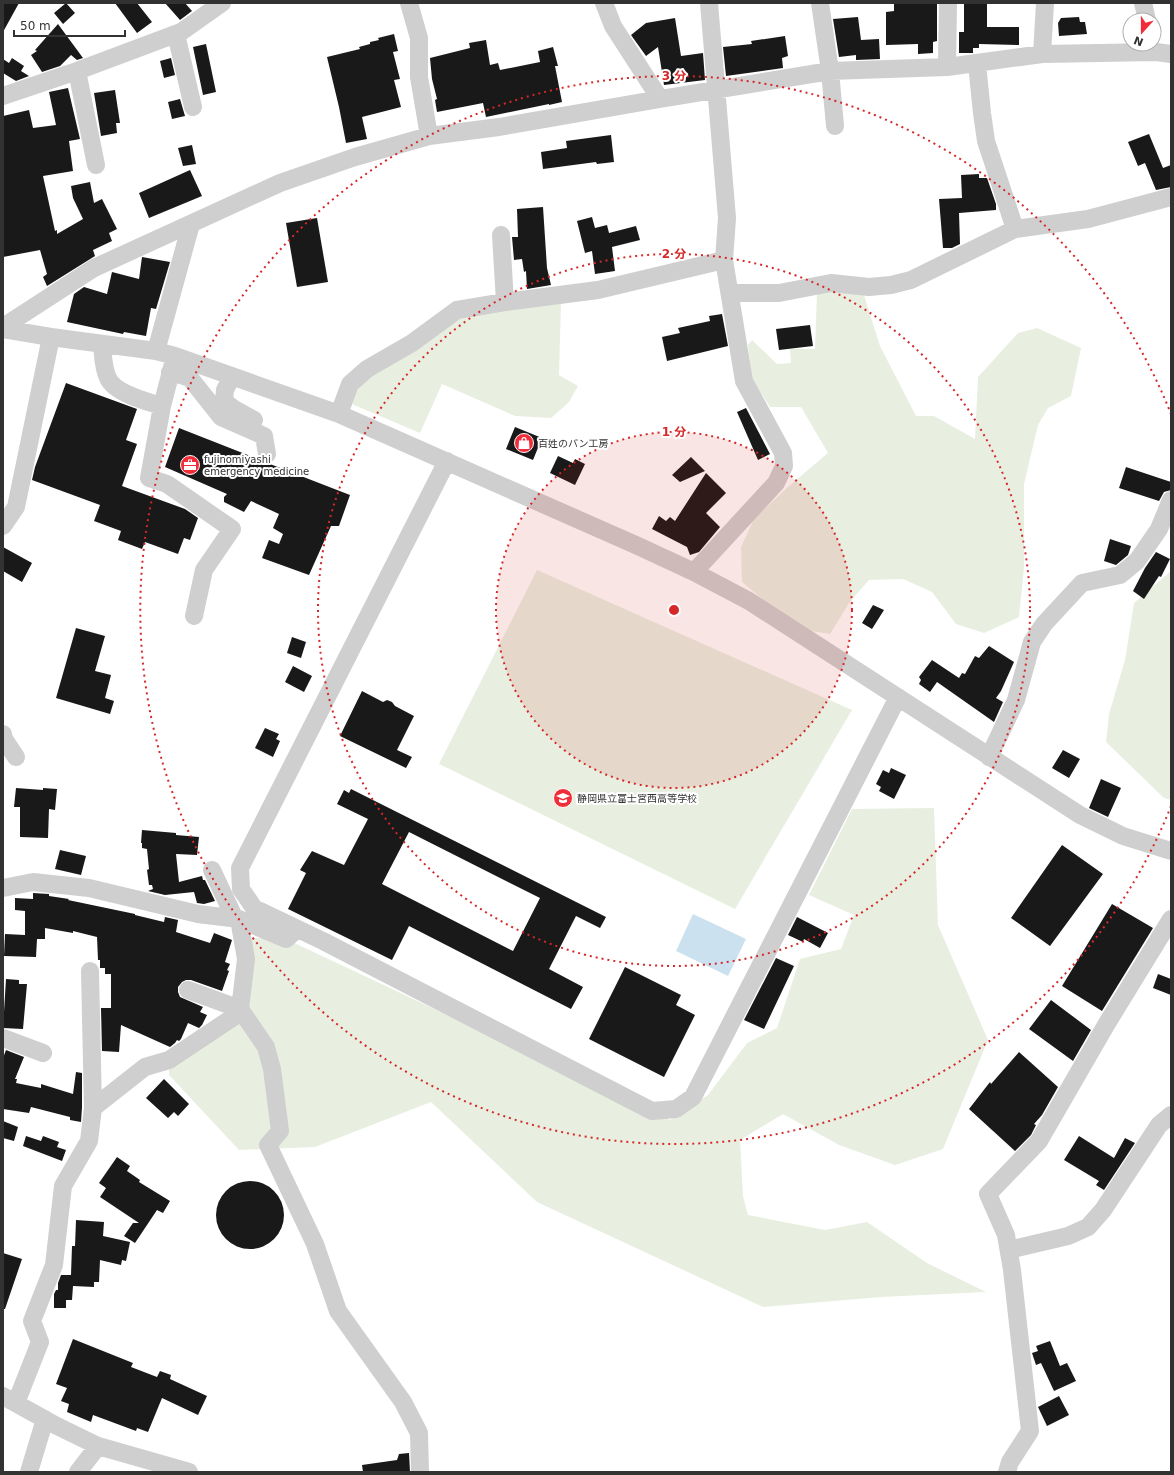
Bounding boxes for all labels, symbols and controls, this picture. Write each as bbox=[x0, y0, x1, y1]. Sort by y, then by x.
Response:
scale bar bbox=[14, 12, 125, 38]
north arrow bbox=[1122, 12, 1162, 52]
text: 50 m bbox=[20, 19, 51, 33]
text: N bbox=[1132, 33, 1145, 49]
text: 3 分 bbox=[662, 69, 686, 83]
text: 2 分 bbox=[662, 247, 686, 261]
text: 1 分 bbox=[662, 425, 686, 439]
shop icon: 百姓のパン工房 bbox=[513, 432, 535, 454]
place label: 百姓のパン工房 bbox=[538, 438, 609, 449]
office icon: fujinomiyashi emergency medicine bbox=[179, 454, 201, 476]
place label: fujinomiyashi emergency medicine bbox=[204, 454, 309, 477]
centre of rings bbox=[667, 603, 681, 617]
school or university icon: 静岡県立富士宮西高等学校 bbox=[552, 787, 574, 809]
place label: 静岡県立富士宮西高等学校 bbox=[577, 793, 697, 804]

